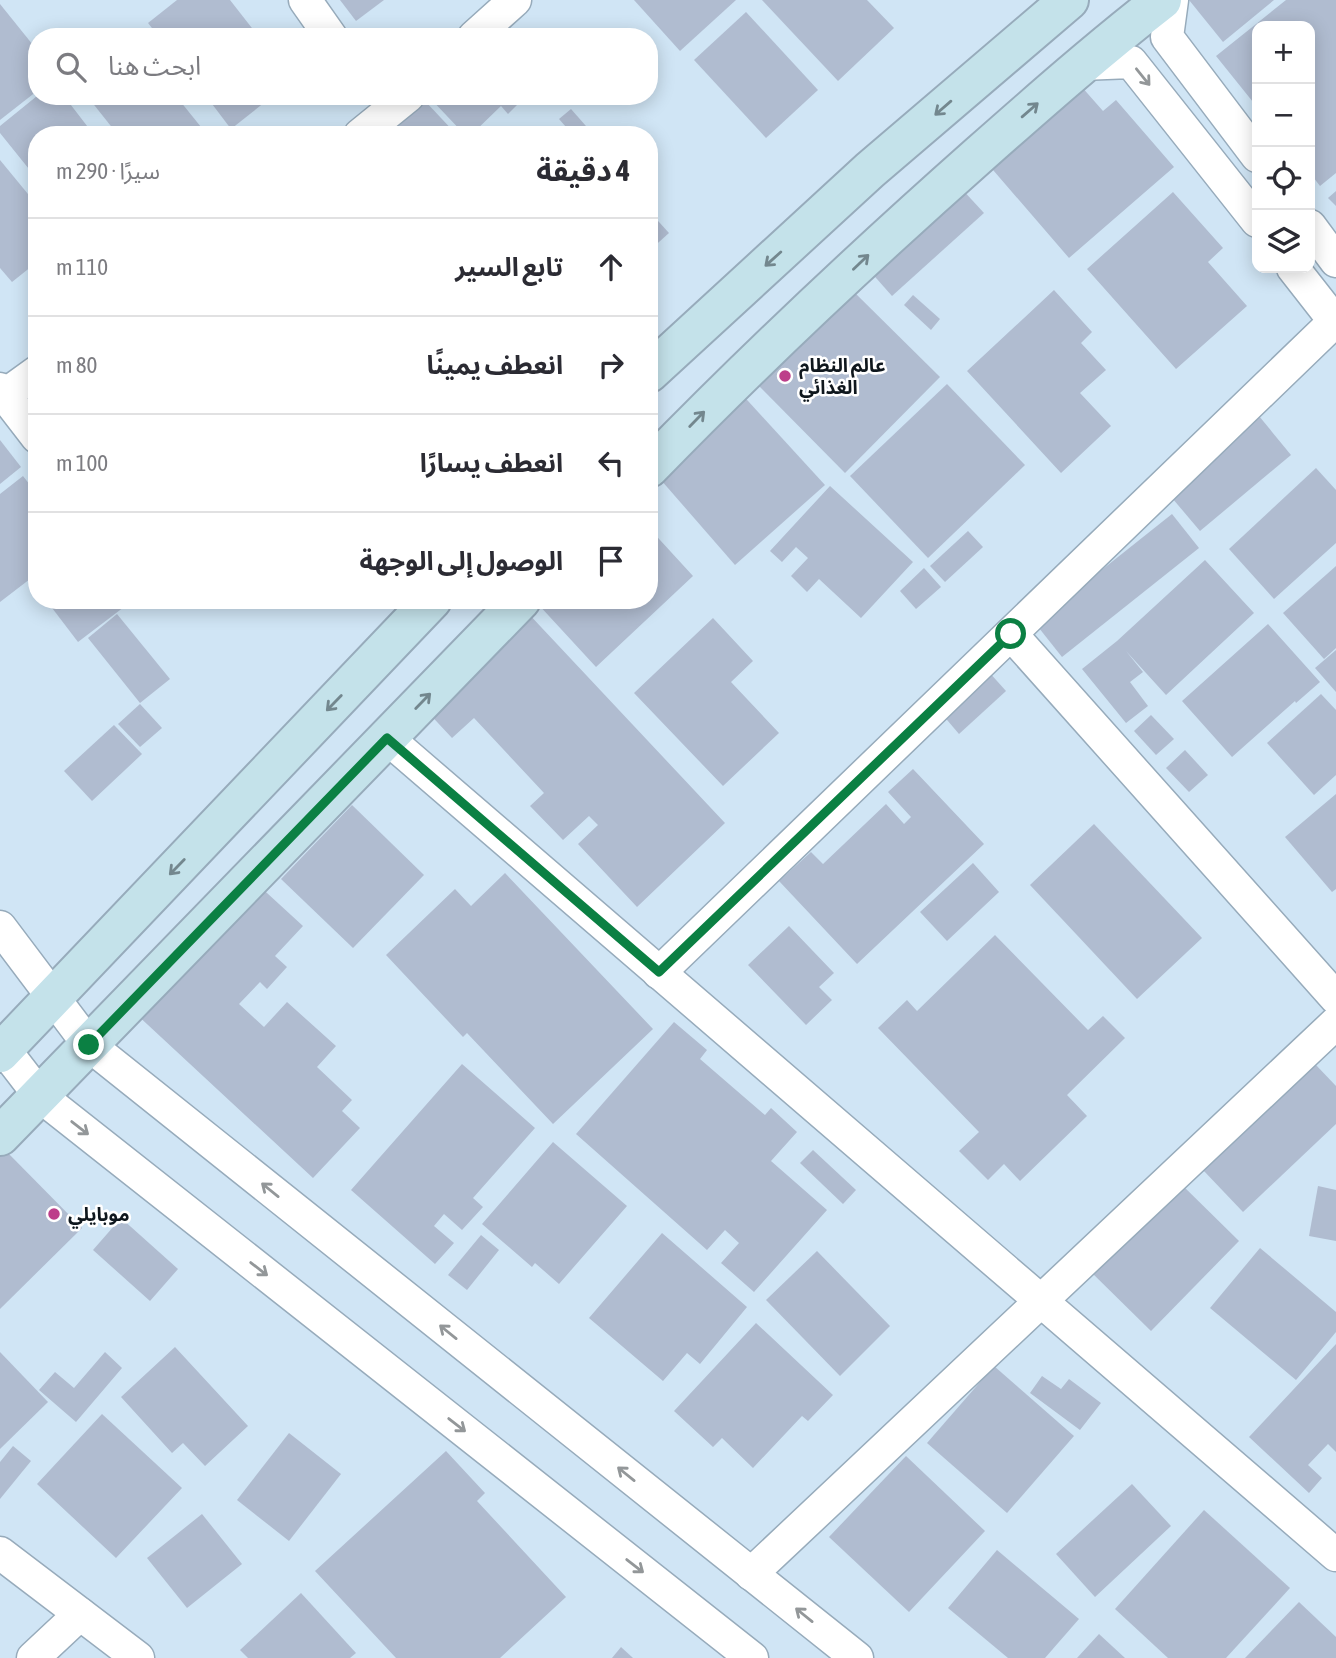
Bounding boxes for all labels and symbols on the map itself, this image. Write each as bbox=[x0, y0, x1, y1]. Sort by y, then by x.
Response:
one-way arrow bbox=[1135, 67, 1151, 85]
one-way arrow bbox=[934, 100, 952, 116]
one-way arrow bbox=[1021, 102, 1039, 118]
one-way arrow bbox=[764, 251, 782, 267]
one-way arrow bbox=[852, 254, 870, 270]
place label: عالم النظام الغذائي bbox=[799, 354, 886, 402]
marker: عالم النظام الغذائي bbox=[777, 368, 793, 384]
one-way arrow bbox=[688, 411, 705, 428]
route start bbox=[995, 618, 1026, 649]
one-way arrow bbox=[415, 693, 432, 710]
one-way arrow bbox=[326, 694, 343, 711]
one-way arrow bbox=[169, 858, 186, 875]
route end bbox=[73, 1029, 104, 1060]
one-way arrow bbox=[71, 1120, 89, 1136]
one-way arrow bbox=[262, 1182, 280, 1198]
place label: موبايلي bbox=[68, 1203, 130, 1229]
marker: موبايلي bbox=[46, 1206, 62, 1222]
one-way arrow bbox=[249, 1261, 268, 1276]
one-way arrow bbox=[440, 1324, 458, 1339]
one-way arrow bbox=[447, 1417, 465, 1433]
one-way arrow bbox=[617, 1466, 636, 1481]
one-way arrow bbox=[626, 1558, 644, 1574]
one-way arrow bbox=[795, 1608, 813, 1623]

